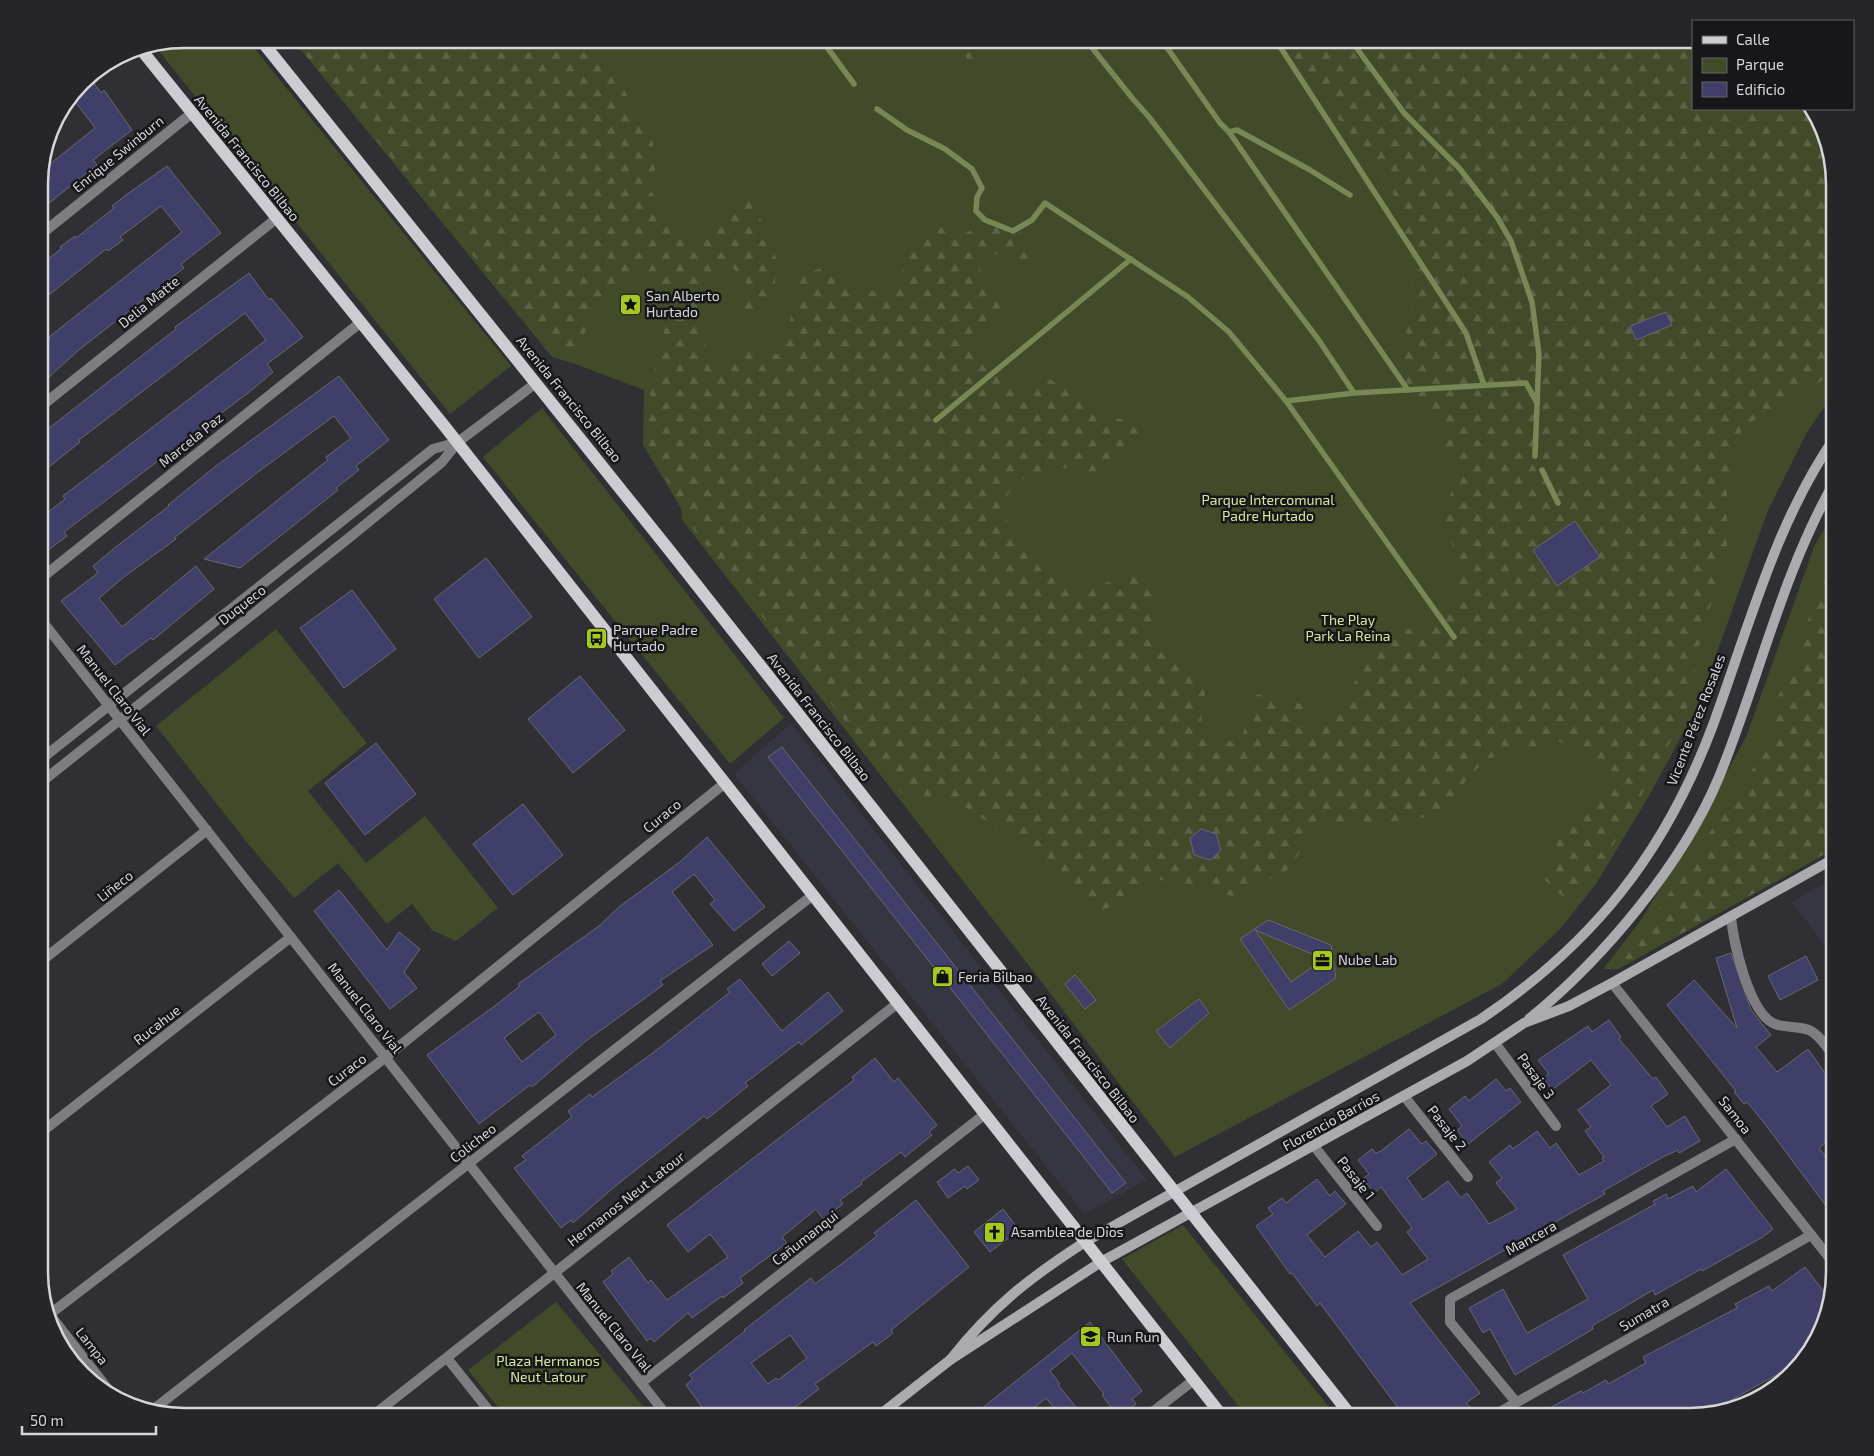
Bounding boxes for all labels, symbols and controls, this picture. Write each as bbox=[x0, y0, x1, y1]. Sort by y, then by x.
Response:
legend bbox=[1692, 20, 1854, 110]
text: Calle bbox=[1736, 30, 1770, 48]
text: Parque bbox=[1736, 55, 1784, 73]
text: Edificio bbox=[1736, 80, 1785, 98]
street label: Avenida Francisco Bilbao bbox=[191, 91, 304, 224]
street label: Enrique Swinburn bbox=[69, 112, 167, 196]
street label: Delia Matte bbox=[115, 272, 183, 331]
place label: San Alberto Hurtado bbox=[646, 287, 720, 320]
place icon: San Alberto Hurtado bbox=[618, 292, 642, 316]
street label: Avenida Francisco Bilbao bbox=[513, 332, 626, 465]
street label: Marcela Paz bbox=[155, 409, 226, 471]
park label: Parque Intercomunal Padre Hurtado bbox=[1202, 491, 1335, 524]
street label: Duqueco bbox=[215, 581, 269, 628]
park label: The Play Park La Reina bbox=[1305, 611, 1391, 644]
place label: Parque Padre Hurtado bbox=[613, 621, 698, 654]
bus stop icon: Parque Padre Hurtado bbox=[585, 626, 609, 650]
street label: Manuel Claro Vial bbox=[74, 641, 156, 739]
street label: Avenida Francisco Bilbao bbox=[764, 649, 875, 784]
street label: Vicente Pérez Rosales bbox=[1663, 652, 1728, 788]
street label: Curaco bbox=[639, 795, 684, 836]
street label: Liñeco bbox=[93, 866, 136, 905]
office icon: Nube Lab bbox=[1310, 948, 1334, 972]
place label: Nube Lab bbox=[1338, 951, 1397, 968]
street label: Manuel Claro Vial bbox=[325, 959, 407, 1057]
shop icon: Feria Bilbao bbox=[930, 965, 954, 989]
place label: Feria Bilbao bbox=[958, 968, 1033, 985]
street label: Avenida Francisco Bilbao bbox=[1033, 991, 1144, 1126]
street label: Rucahue bbox=[130, 1001, 184, 1048]
street label: Pasaje 3 bbox=[1514, 1049, 1559, 1102]
street label: Curaco bbox=[324, 1050, 369, 1090]
street label: Florencio Barrios bbox=[1279, 1087, 1382, 1154]
street label: Samoa bbox=[1715, 1092, 1755, 1137]
street label: Pasaje 2 bbox=[1424, 1102, 1470, 1154]
street label: Colicheo bbox=[446, 1119, 499, 1166]
street label: Hermanos Neut Latour bbox=[564, 1147, 688, 1250]
street label: Pasaje 1 bbox=[1334, 1153, 1379, 1203]
street label: Cañumanqui bbox=[768, 1206, 841, 1269]
street label: Mancera bbox=[1502, 1217, 1559, 1258]
church icon: Asamblea de Dios bbox=[983, 1220, 1007, 1244]
place label: Asamblea de Dios bbox=[1011, 1223, 1124, 1240]
street label: Manuel Claro Vial bbox=[573, 1278, 656, 1376]
street label: Sumatra bbox=[1616, 1293, 1672, 1335]
street label: Lampa bbox=[72, 1324, 112, 1368]
school or university icon: Run Run bbox=[1079, 1325, 1103, 1349]
place label: Run Run bbox=[1107, 1328, 1160, 1345]
park label: Plaza Hermanos Neut Latour bbox=[496, 1352, 600, 1385]
scale bar bbox=[22, 1404, 156, 1436]
text: 50 m bbox=[30, 1411, 64, 1429]

